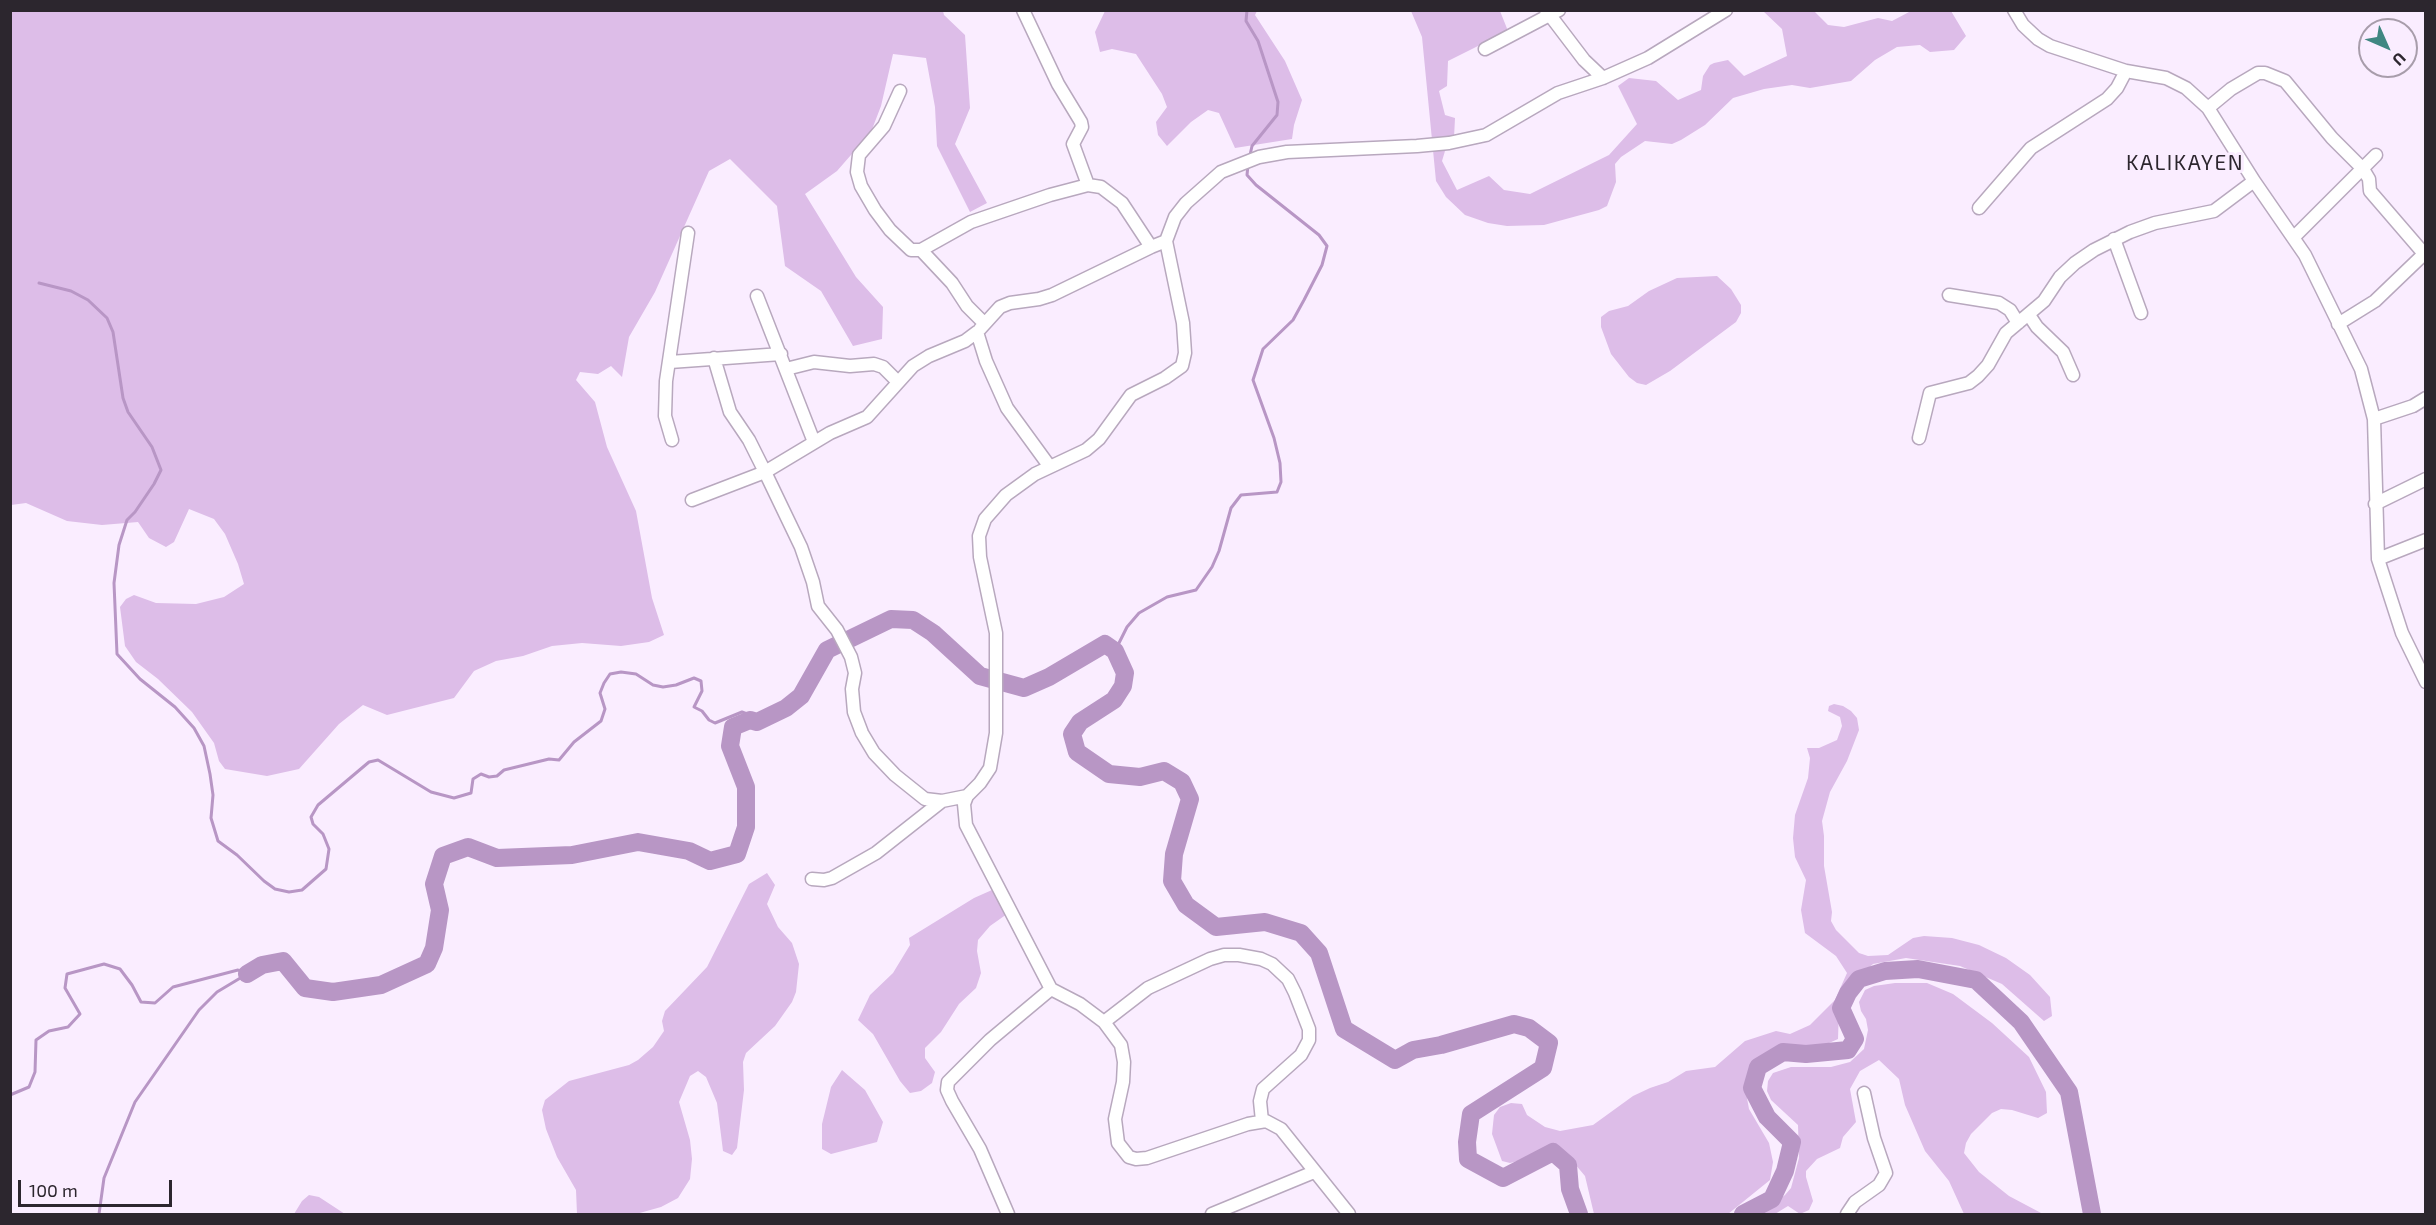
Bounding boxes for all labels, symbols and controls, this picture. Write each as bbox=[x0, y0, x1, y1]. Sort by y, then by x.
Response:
north arrow bbox=[2358, 18, 2418, 78]
text: U bbox=[2389, 49, 2410, 70]
district label: KALIKAYEN bbox=[2126, 150, 2244, 176]
scale bar bbox=[21, 1168, 176, 1206]
text: 100 m bbox=[29, 1179, 78, 1201]

